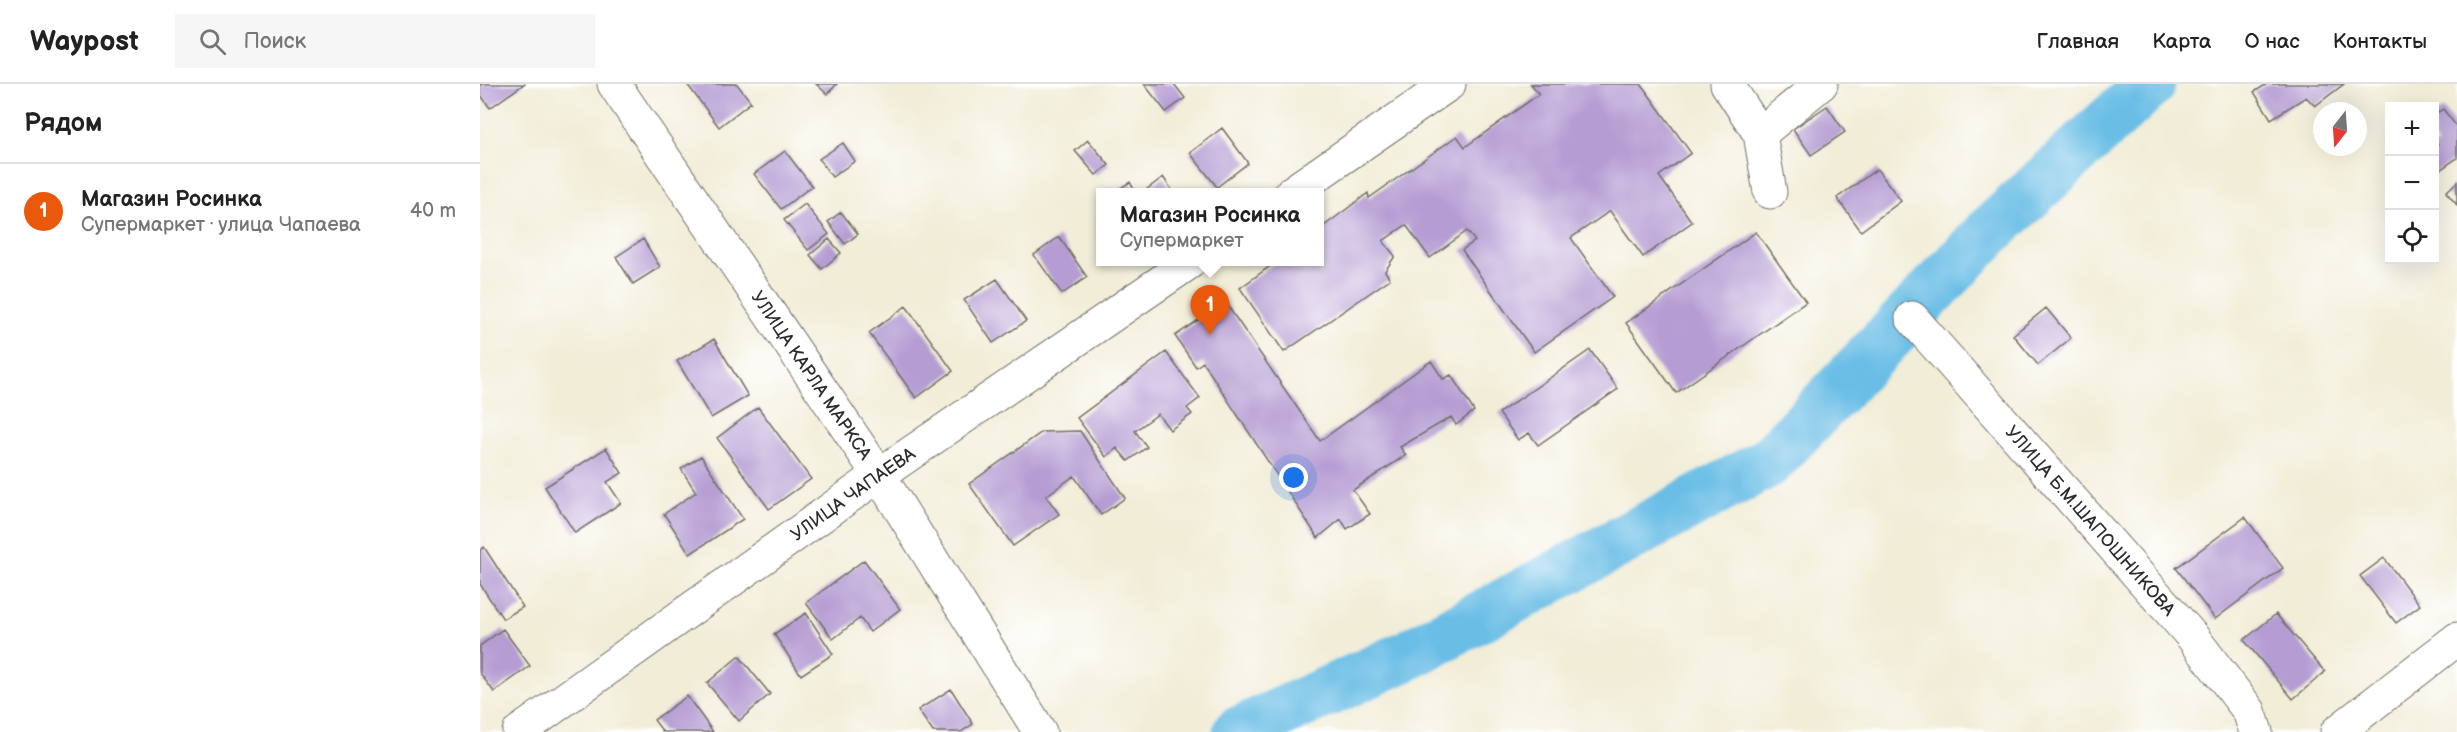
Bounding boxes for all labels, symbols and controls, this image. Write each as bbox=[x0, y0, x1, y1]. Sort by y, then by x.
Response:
search box bbox=[175, 14, 595, 68]
text: Waypost bbox=[30, 25, 139, 58]
icon: search bbox=[196, 25, 229, 58]
text: Поиск bbox=[244, 28, 306, 55]
text: Главная bbox=[2036, 29, 2119, 54]
text: Карта bbox=[2152, 29, 2211, 54]
text: О нас bbox=[2244, 29, 2300, 54]
text: Контакты bbox=[2333, 29, 2427, 54]
north arrow bbox=[2313, 102, 2367, 156]
map controls bbox=[2385, 102, 2439, 264]
button: + bbox=[2385, 102, 2439, 156]
text: Рядом bbox=[24, 108, 102, 139]
button: − bbox=[2385, 156, 2439, 210]
text: Магазин Росинка bbox=[81, 186, 262, 213]
popup bbox=[1096, 188, 1324, 266]
text: 1 bbox=[39, 199, 48, 223]
text: 40 m bbox=[410, 199, 456, 223]
text: Магазин Росинка bbox=[1120, 202, 1300, 229]
button: locate bbox=[2385, 210, 2439, 264]
text: Супермаркет · улица Чапаева bbox=[81, 213, 361, 237]
text: Супермаркет bbox=[1120, 229, 1244, 253]
pin: 1 bbox=[1190, 286, 1230, 335]
street label: УЛИЦА КАРЛА МАРКСА bbox=[747, 287, 876, 464]
street label: УЛИЦА Б.М.ШАПОШНИКОВА bbox=[2001, 422, 2179, 620]
street label: УЛИЦА ЧАПАЕВА bbox=[787, 443, 919, 546]
your location bbox=[1279, 463, 1308, 492]

